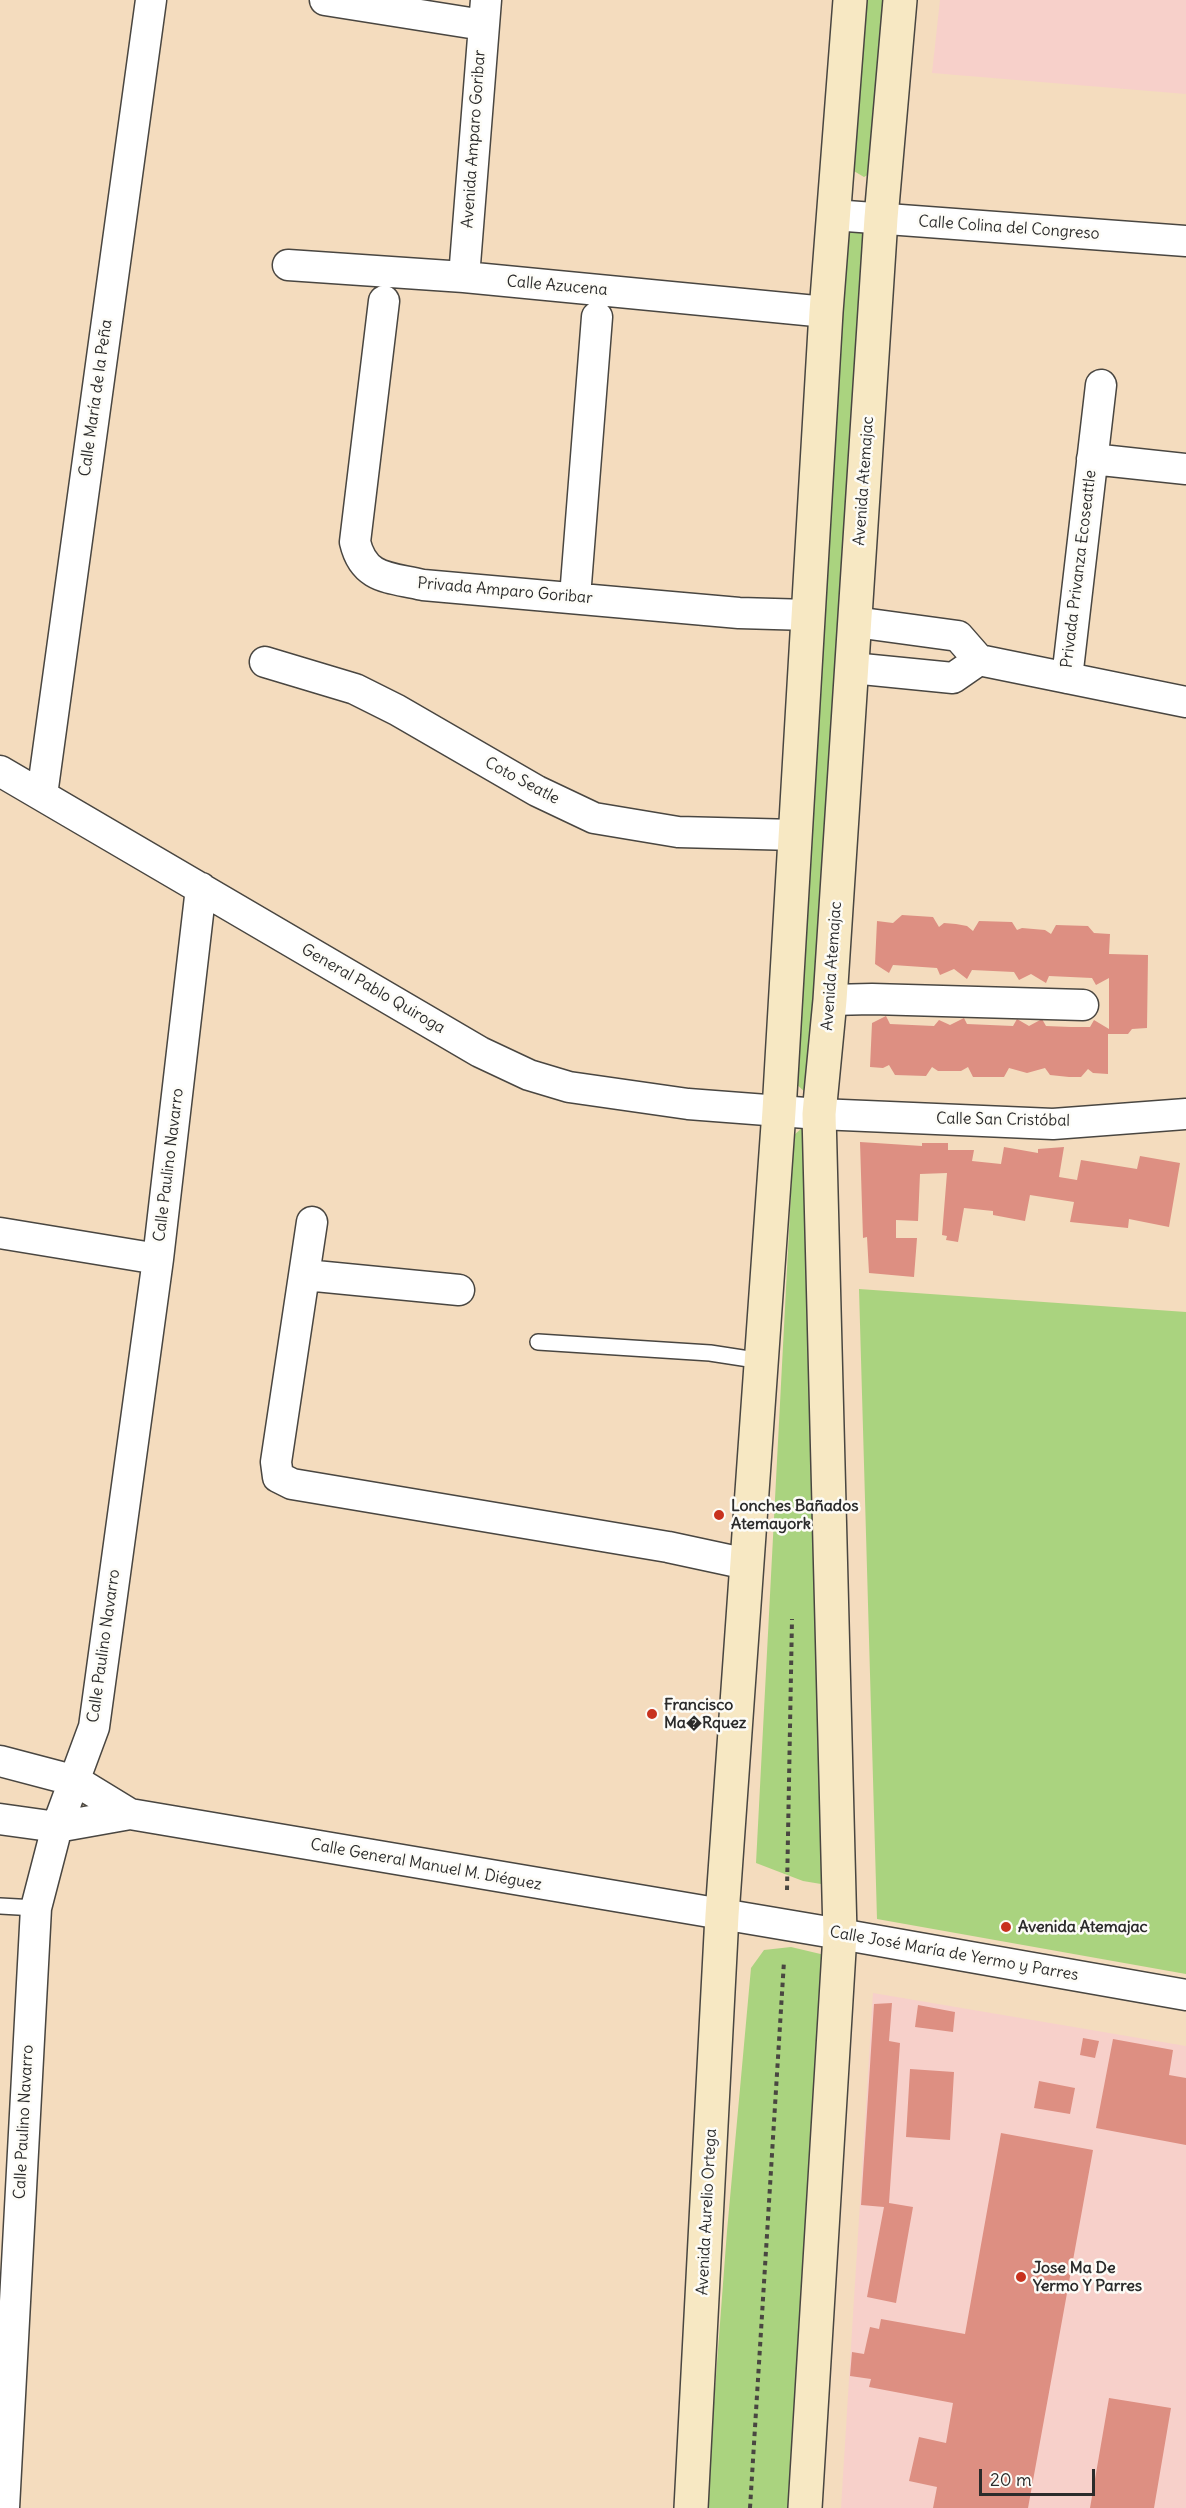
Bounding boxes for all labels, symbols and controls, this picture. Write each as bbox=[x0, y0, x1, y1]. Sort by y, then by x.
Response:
street label: Avenida Amparo Goribar bbox=[458, 49, 490, 229]
street label: Calle Colina del Congreso bbox=[918, 212, 1100, 244]
street label: Calle Azucena bbox=[506, 272, 608, 300]
street label: Calle María de la Peña bbox=[75, 318, 117, 478]
street label: Avenida Atemajac bbox=[850, 416, 878, 546]
street label: Privada Privanza Ecoseattle bbox=[1057, 469, 1101, 669]
street label: Privada Amparo Goribar bbox=[417, 574, 593, 608]
street label: Coto Seatle bbox=[481, 753, 563, 809]
street label: Avenida Atemajac bbox=[818, 901, 846, 1031]
street label: General Pablo Quiroga bbox=[298, 940, 448, 1038]
street label: Calle Paulino Navarro bbox=[150, 1087, 188, 1243]
street label: Calle San Cristóbal bbox=[936, 1109, 1070, 1131]
place label: Lonches Bañados Atemayork bbox=[731, 1496, 858, 1534]
marker: Lonches Bañados Atemayork bbox=[712, 1508, 726, 1522]
street label: Calle Paulino Navarro bbox=[84, 1568, 124, 1724]
place label: Francisco Ma�Rquez bbox=[664, 1695, 746, 1733]
marker: Francisco Ma�Rquez bbox=[645, 1707, 659, 1721]
street label: Calle General Manuel M. Diéguez bbox=[309, 1835, 543, 1895]
place label: Avenida Atemajac bbox=[1018, 1917, 1148, 1937]
marker: Avenida Atemajac bbox=[999, 1920, 1013, 1934]
street label: Calle José María de Yermo y Parres bbox=[828, 1923, 1080, 1985]
street label: Calle Paulino Navarro bbox=[10, 2044, 38, 2200]
street label: Avenida Aurelio Ortega bbox=[693, 2128, 721, 2296]
place label: Jose Ma De Yermo Y Parres bbox=[1033, 2258, 1142, 2296]
marker: Jose Ma De Yermo Y Parres bbox=[1014, 2270, 1028, 2284]
scale bar bbox=[982, 2457, 1098, 2495]
text: 20 m bbox=[990, 2468, 1032, 2491]

